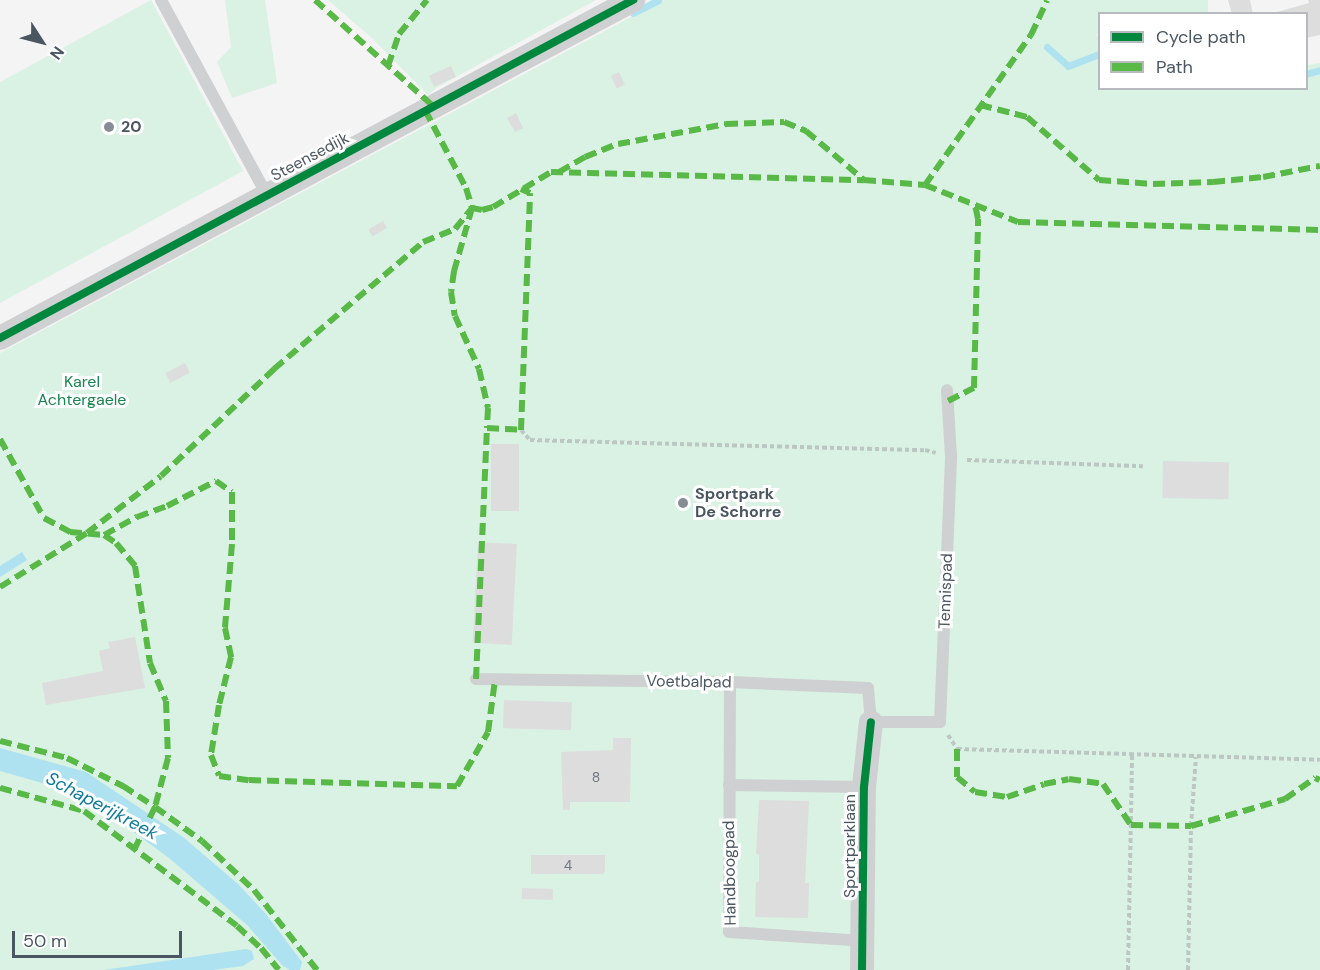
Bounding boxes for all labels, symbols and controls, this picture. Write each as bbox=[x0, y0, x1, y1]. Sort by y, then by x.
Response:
north arrow bbox=[12, 12, 72, 72]
legend bbox=[1098, 12, 1308, 90]
text: Cycle path bbox=[1156, 25, 1246, 49]
text: N bbox=[45, 42, 69, 64]
text: Path bbox=[1156, 55, 1193, 79]
place label: 20 bbox=[121, 117, 141, 137]
marker: 20 bbox=[102, 120, 116, 134]
street label: Steensedijk bbox=[268, 128, 352, 186]
park label: Karel Achtergaele bbox=[38, 372, 126, 410]
place label: Sportpark De Schorre bbox=[695, 484, 781, 522]
marker: Sportpark De Schorre bbox=[676, 496, 690, 510]
street label: Tennispad bbox=[935, 553, 957, 629]
street label: Voetbalpad bbox=[646, 672, 732, 692]
water label: Schaperijkreek bbox=[42, 767, 162, 845]
house number: 8 bbox=[592, 769, 600, 785]
street label: Sportparklaan bbox=[840, 794, 860, 898]
street label: Handboogpad bbox=[719, 820, 741, 926]
house number: 4 bbox=[564, 857, 572, 873]
scale bar bbox=[15, 919, 184, 957]
text: 50 m bbox=[23, 929, 67, 953]

